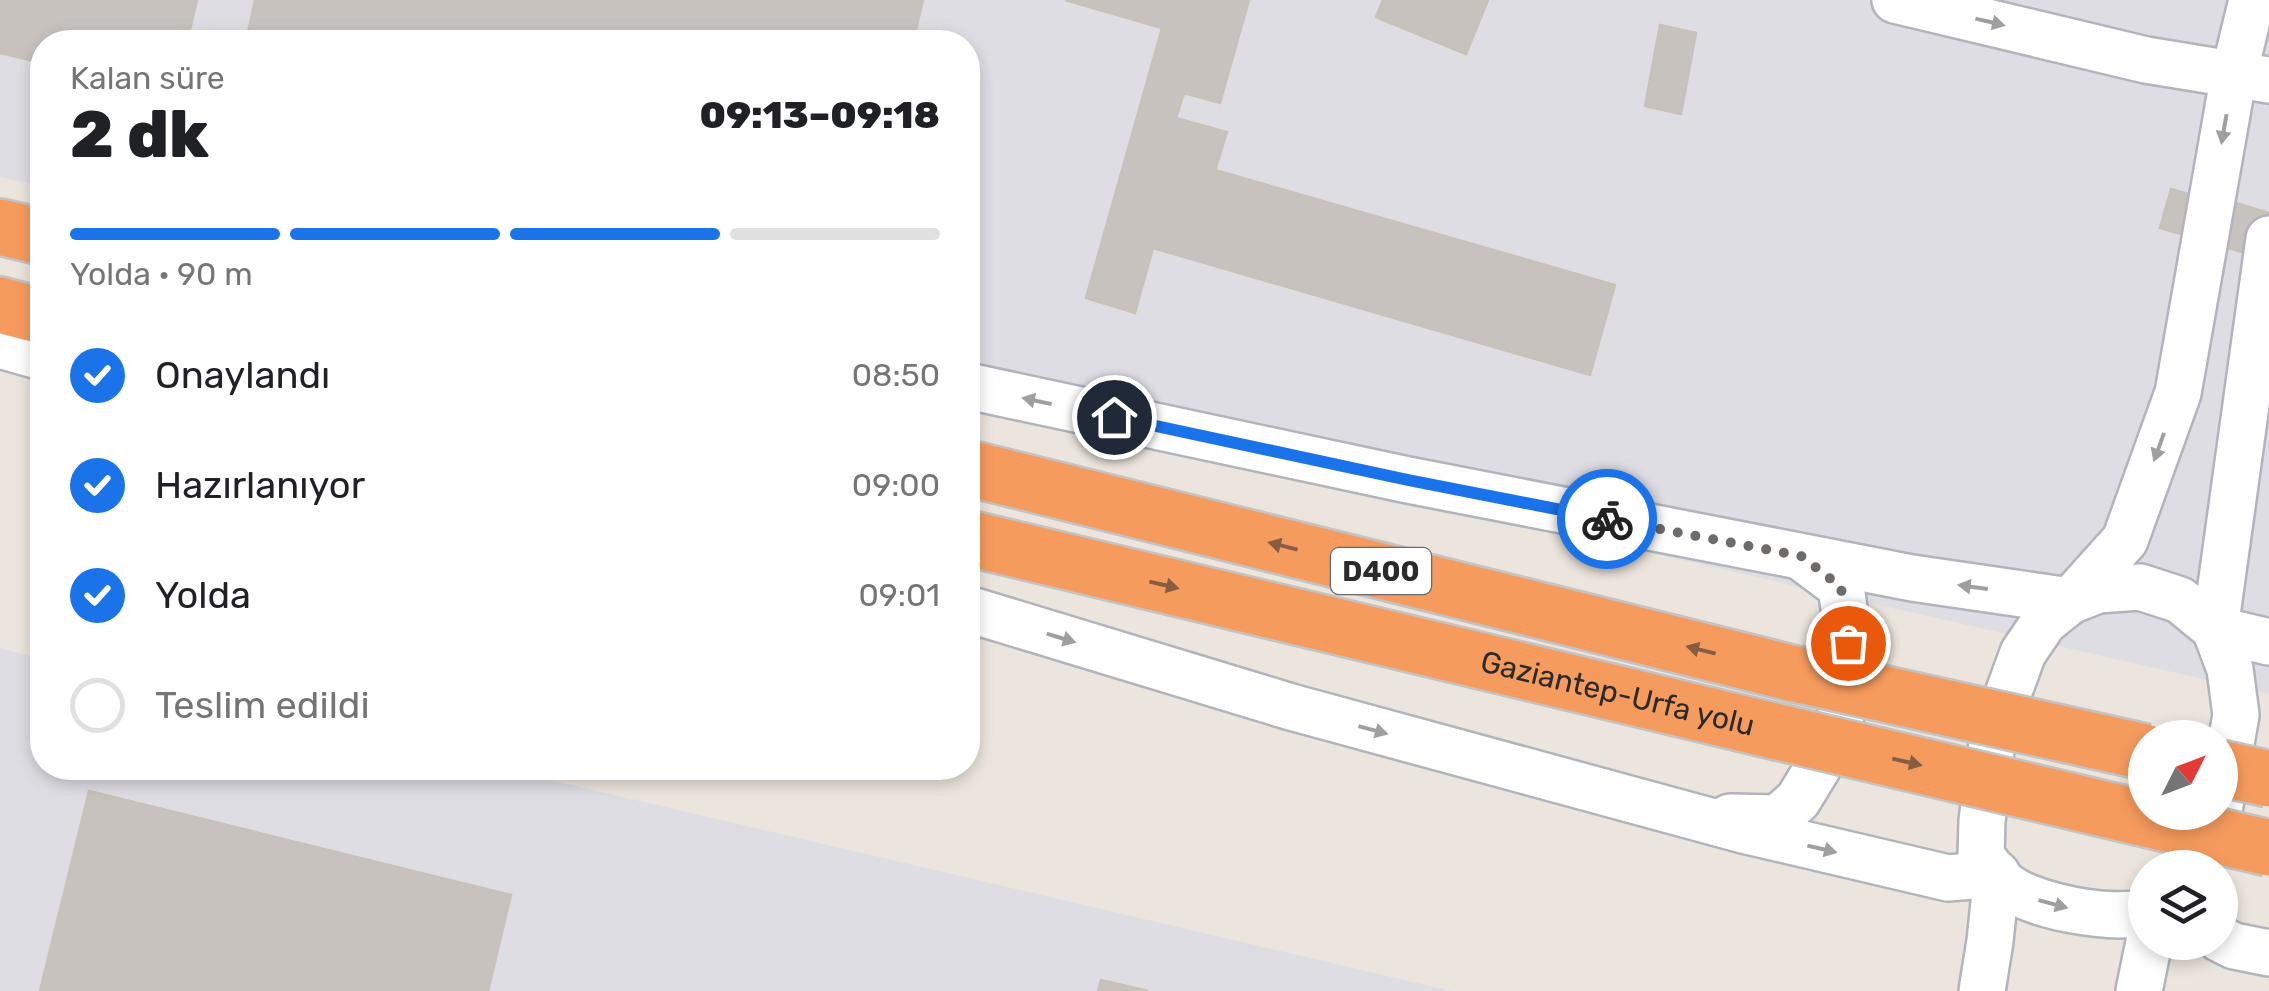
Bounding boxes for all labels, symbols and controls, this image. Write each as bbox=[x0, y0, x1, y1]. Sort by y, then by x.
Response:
one-way arrow bbox=[1975, 15, 2006, 31]
text: Kalan süre bbox=[70, 59, 225, 97]
text: 09:13–09:18 bbox=[699, 92, 940, 138]
text: 2 dk bbox=[70, 96, 209, 173]
one-way arrow bbox=[2216, 114, 2231, 146]
text: Yolda · 90 m bbox=[70, 255, 253, 293]
icon: check bbox=[70, 348, 125, 403]
text: Onaylandı bbox=[155, 352, 330, 398]
text: 08:50 bbox=[852, 356, 940, 394]
pin bbox=[1072, 375, 1157, 460]
icon: home bbox=[1087, 390, 1142, 445]
one-way arrow bbox=[1021, 392, 1052, 408]
one-way arrow bbox=[2150, 432, 2165, 462]
icon: check bbox=[70, 458, 125, 513]
text: Hazırlanıyor bbox=[155, 462, 365, 508]
text: 09:00 bbox=[852, 466, 940, 504]
courier bbox=[1557, 469, 1657, 569]
icon: bike bbox=[1580, 492, 1635, 547]
one-way arrow bbox=[1267, 538, 1298, 554]
road number: D400 bbox=[1331, 548, 1431, 594]
icon: check bbox=[70, 568, 125, 623]
text: Yolda bbox=[155, 572, 251, 618]
text: 09:01 bbox=[858, 576, 940, 614]
one-way arrow bbox=[1149, 578, 1180, 593]
one-way arrow bbox=[1957, 578, 1989, 594]
pin bbox=[1806, 601, 1891, 686]
icon: bag bbox=[1821, 616, 1876, 671]
one-way arrow bbox=[1046, 631, 1077, 646]
one-way arrow bbox=[1685, 642, 1716, 658]
street label: Gaziantep-Urfa yolu bbox=[1477, 643, 1758, 744]
text: Teslim edildi bbox=[155, 682, 370, 728]
north arrow bbox=[2128, 720, 2238, 830]
map controls bbox=[2128, 720, 2238, 960]
one-way arrow bbox=[1357, 722, 1388, 738]
one-way arrow bbox=[1892, 755, 1923, 770]
one-way arrow bbox=[1807, 841, 1838, 857]
button: layers bbox=[2128, 850, 2238, 960]
one-way arrow bbox=[2038, 896, 2069, 912]

